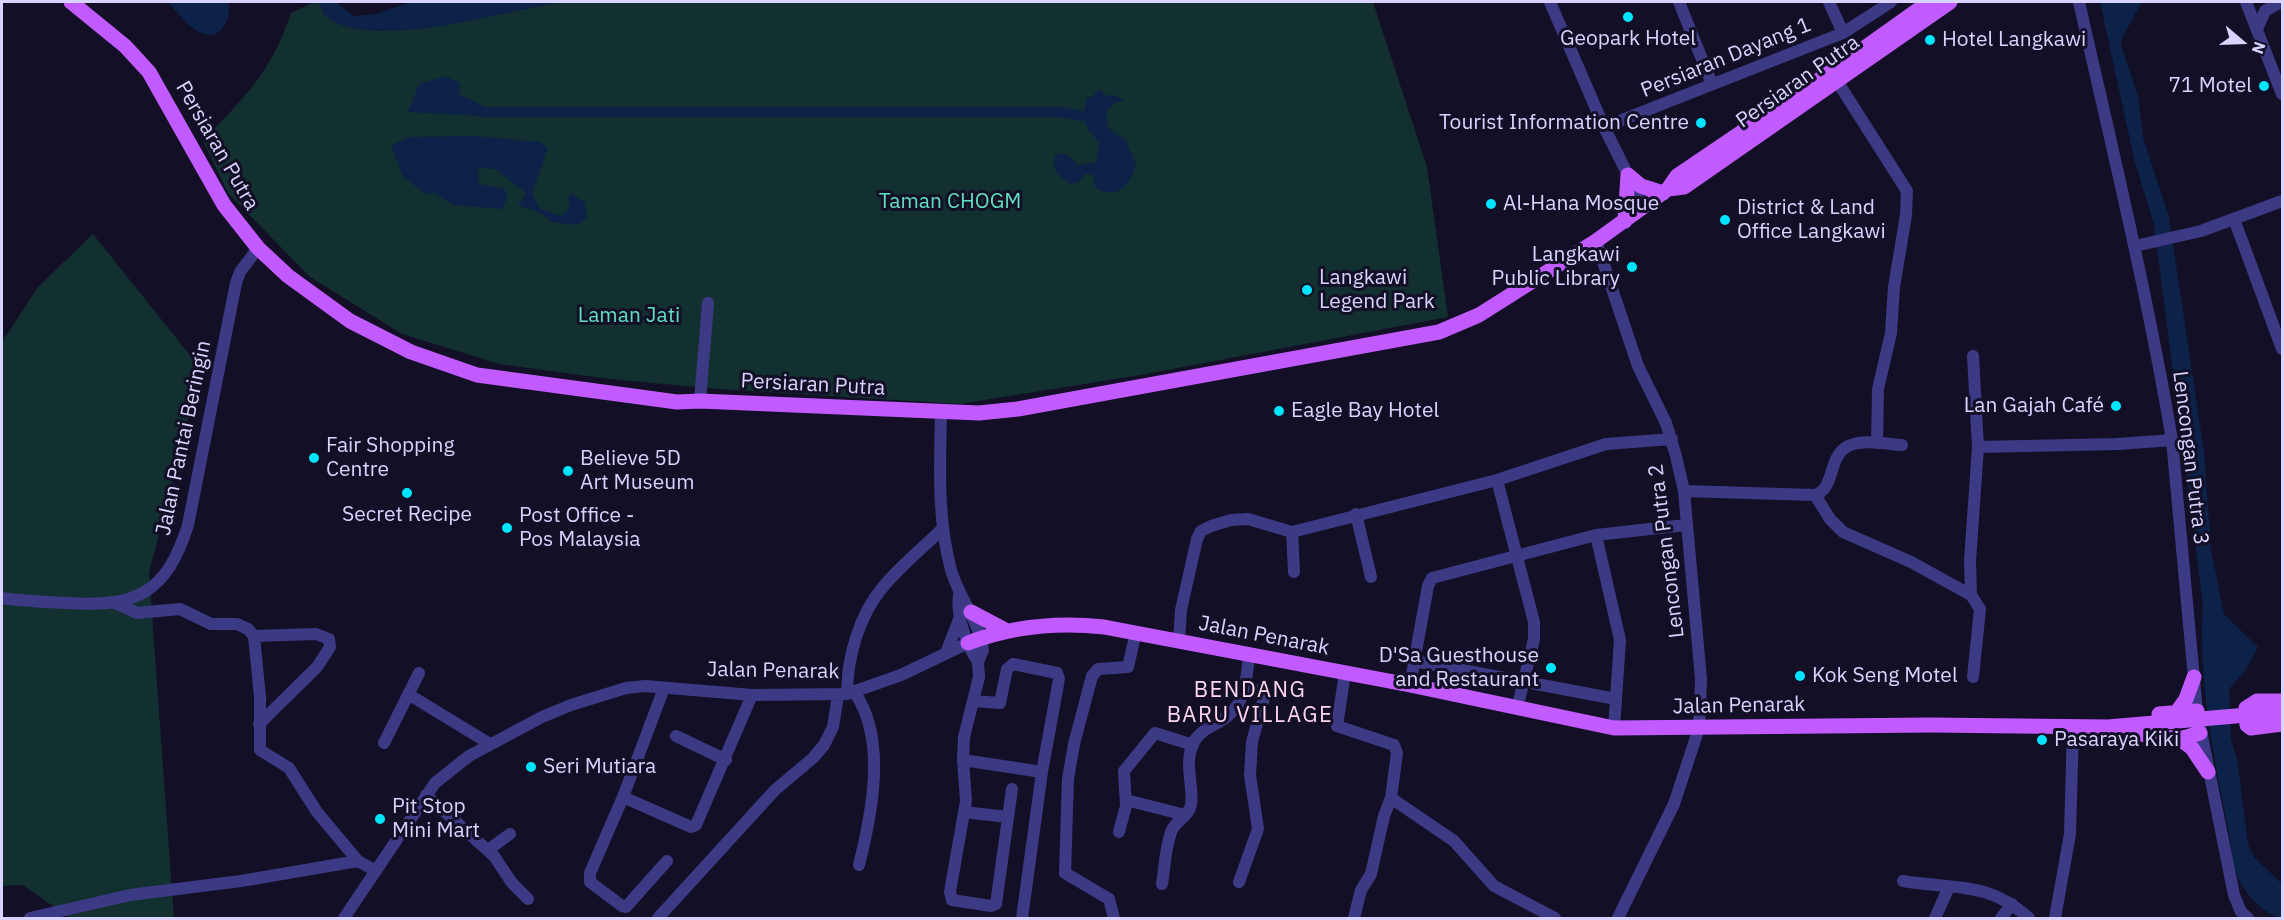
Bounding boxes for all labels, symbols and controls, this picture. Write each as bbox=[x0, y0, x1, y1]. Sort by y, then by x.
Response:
marker: Geopark Hotel bbox=[1621, 10, 1635, 24]
street label: Persiaran Dayang 1 bbox=[1637, 12, 1815, 104]
north arrow bbox=[2212, 12, 2272, 72]
place label: Geopark Hotel bbox=[1560, 26, 1696, 52]
place label: Hotel Langkawi bbox=[1942, 27, 2086, 53]
street label: Persiaran Putra bbox=[1731, 30, 1865, 134]
marker: Hotel Langkawi bbox=[1923, 33, 1937, 47]
text: N bbox=[2248, 39, 2270, 57]
place label: 71 Motel bbox=[2169, 73, 2252, 99]
street label: Persiaran Putra bbox=[170, 77, 264, 215]
marker: 71 Motel bbox=[2257, 79, 2271, 93]
place label: Tourist Information Centre bbox=[1439, 110, 1689, 136]
marker: Tourist Information Centre bbox=[1694, 116, 1708, 130]
park label: Taman CHOGM bbox=[879, 189, 1021, 215]
place label: Al-Hana Mosque bbox=[1503, 191, 1659, 217]
place label: District & Land Office Langkawi bbox=[1737, 195, 1886, 245]
marker: Al-Hana Mosque bbox=[1484, 197, 1498, 211]
marker: District & Land Office Langkawi bbox=[1718, 213, 1732, 227]
place label: Langkawi Public Library bbox=[1492, 242, 1620, 292]
marker: Langkawi Public Library bbox=[1625, 260, 1639, 274]
place label: Langkawi Legend Park bbox=[1319, 265, 1435, 315]
marker: Langkawi Legend Park bbox=[1300, 283, 1314, 297]
park label: Laman Jati bbox=[578, 303, 680, 329]
street label: Jalan Pantai Beringin bbox=[151, 338, 217, 538]
street label: Persiaran Putra bbox=[740, 369, 886, 401]
street label: Lencongan Putra 3 bbox=[2167, 369, 2213, 547]
place label: Lan Gajah Café bbox=[1964, 393, 2104, 419]
place label: Eagle Bay Hotel bbox=[1291, 398, 1439, 424]
marker: Lan Gajah Café bbox=[2109, 399, 2123, 413]
marker: Eagle Bay Hotel bbox=[1272, 404, 1286, 418]
place label: Fair Shopping Centre bbox=[326, 433, 455, 483]
place label: Believe 5D Art Museum bbox=[580, 446, 695, 496]
marker: Fair Shopping Centre bbox=[307, 451, 321, 465]
street label: Lencongan Putra 2 bbox=[1644, 462, 1690, 640]
marker: Believe 5D Art Museum bbox=[561, 464, 575, 478]
marker: Secret Recipe bbox=[400, 486, 414, 500]
place label: Secret Recipe bbox=[342, 502, 472, 528]
place label: Post Office - Pos Malaysia bbox=[519, 503, 640, 553]
marker: Post Office - Pos Malaysia bbox=[500, 521, 514, 535]
street label: Jalan Penarak bbox=[1197, 611, 1331, 661]
place label: D'Sa Guesthouse and Restaurant bbox=[1379, 643, 1539, 693]
street label: Jalan Penarak bbox=[706, 657, 840, 685]
marker: D'Sa Guesthouse and Restaurant bbox=[1544, 661, 1558, 675]
place label: Kok Seng Motel bbox=[1812, 663, 1958, 689]
marker: Kok Seng Motel bbox=[1793, 669, 1807, 683]
district label: BENDANG BARU VILLAGE bbox=[1167, 678, 1333, 730]
street label: Jalan Penarak bbox=[1672, 692, 1806, 720]
place label: Pasaraya Kiki bbox=[2054, 727, 2179, 753]
marker: Pasaraya Kiki bbox=[2035, 733, 2049, 747]
place label: Seri Mutiara bbox=[543, 754, 656, 780]
marker: Seri Mutiara bbox=[524, 760, 538, 774]
place label: Pit Stop Mini Mart bbox=[392, 794, 480, 844]
marker: Pit Stop Mini Mart bbox=[373, 812, 387, 826]

